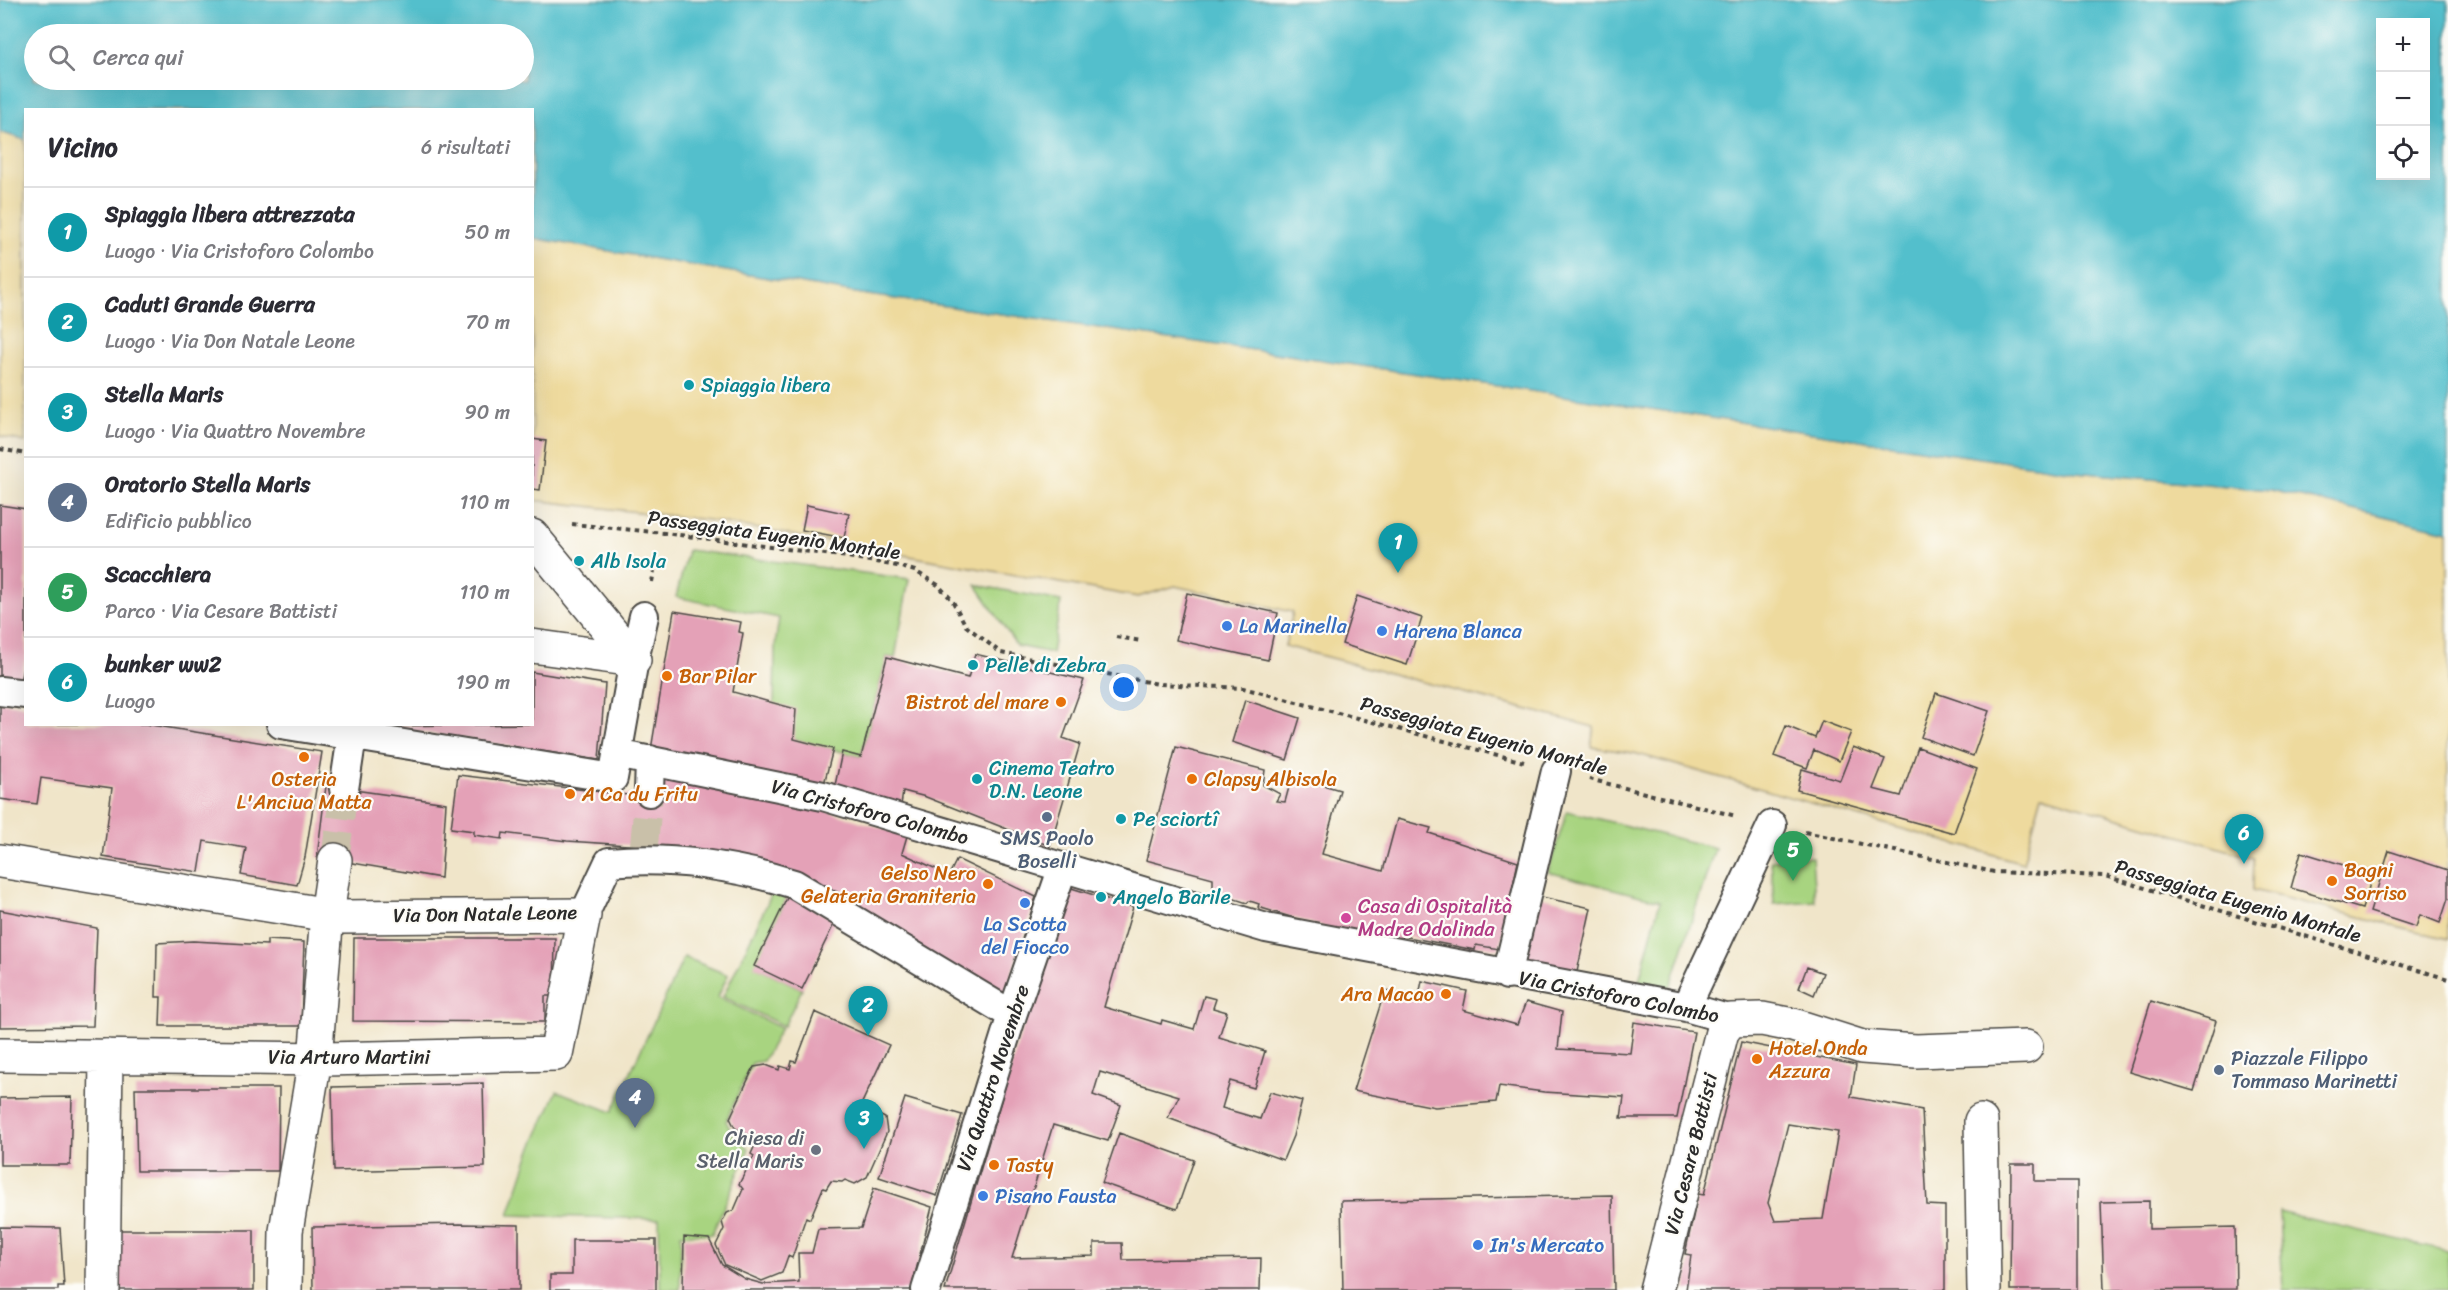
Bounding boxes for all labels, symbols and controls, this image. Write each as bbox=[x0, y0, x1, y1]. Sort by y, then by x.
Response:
map controls bbox=[2376, 18, 2430, 180]
button: + bbox=[2376, 18, 2430, 72]
search box bbox=[24, 24, 534, 90]
text: Cerca qui bbox=[93, 38, 183, 77]
icon: search bbox=[45, 41, 78, 74]
button: − bbox=[2376, 72, 2430, 126]
text: Vicino bbox=[48, 124, 118, 170]
button: locate bbox=[2376, 126, 2430, 180]
text: 6 risultati bbox=[421, 130, 510, 165]
text: Spiaggia libera attrezzata bbox=[105, 195, 355, 234]
text: 1 bbox=[63, 215, 72, 250]
text: 50 m bbox=[465, 215, 510, 250]
text: Luogo · Via Cristoforo Colombo bbox=[105, 234, 374, 269]
text: Caduti Grande Guerra bbox=[105, 285, 315, 324]
text: 2 bbox=[62, 305, 73, 340]
text: 70 m bbox=[465, 305, 510, 340]
text: Luogo · Via Don Natale Leone bbox=[105, 324, 355, 359]
place label: Spiaggia libera bbox=[701, 368, 830, 403]
text: Stella Maris bbox=[105, 375, 223, 414]
marker: Spiaggia libera bbox=[682, 378, 696, 392]
text: 3 bbox=[62, 395, 73, 430]
text: 90 m bbox=[465, 395, 510, 430]
text: Luogo · Via Quattro Novembre bbox=[105, 414, 365, 449]
text: Oratorio Stella Maris bbox=[105, 465, 310, 504]
text: 4 bbox=[61, 485, 74, 520]
text: 110 m bbox=[460, 485, 510, 520]
street label: Passeggiata Eugenio Montale bbox=[645, 500, 903, 570]
text: Edificio pubblico bbox=[105, 504, 252, 539]
pin: 1 bbox=[1378, 524, 1418, 573]
place label: Alb Isola bbox=[590, 544, 667, 579]
marker: Alb Isola bbox=[572, 554, 586, 568]
text: Scacchiera bbox=[105, 555, 211, 594]
text: 5 bbox=[61, 575, 74, 610]
text: 110 m bbox=[460, 575, 510, 610]
text: Parco · Via Cesare Battisti bbox=[105, 594, 337, 629]
place label: La Marinella bbox=[1239, 609, 1348, 644]
place label: Harena Blanca bbox=[1394, 614, 1523, 649]
marker: La Marinella bbox=[1220, 619, 1234, 633]
marker: Harena Blanca bbox=[1375, 624, 1389, 638]
text: bunker ww2 bbox=[105, 645, 222, 684]
place label: Pelle di Zebra bbox=[985, 648, 1107, 683]
marker: Pelle di Zebra bbox=[966, 658, 980, 672]
place label: Bar Pilar bbox=[679, 659, 757, 694]
text: 6 bbox=[62, 665, 73, 700]
text: 190 m bbox=[456, 665, 510, 700]
marker: Bar Pilar bbox=[660, 669, 674, 683]
your location bbox=[1109, 673, 1138, 702]
text: Luogo bbox=[105, 684, 155, 719]
place label: Bistrot del mare bbox=[906, 685, 1049, 720]
street label: Passeggiata Eugenio Montale bbox=[1356, 686, 1612, 786]
marker: Bistrot del mare bbox=[1054, 695, 1068, 709]
marker: Osteria L'Anciua Matta bbox=[297, 750, 311, 764]
place label: Cinema Teatro D.N. Leone bbox=[989, 751, 1115, 809]
place label: Osteria L'Anciua Matta bbox=[236, 762, 372, 820]
place label: Clapsy Albisola bbox=[1204, 762, 1337, 797]
street label: Via Cristoforo Colombo bbox=[767, 769, 973, 855]
marker: Cinema Teatro D.N. Leone bbox=[970, 772, 984, 786]
marker: Clapsy Albisola bbox=[1185, 772, 1199, 786]
place label: A Ca du Fritu bbox=[581, 777, 698, 812]
marker: A Ca du Fritu bbox=[563, 787, 577, 801]
place label: Pe sciortî bbox=[1133, 802, 1220, 837]
marker: SMS Paolo Boselli bbox=[1040, 810, 1054, 824]
marker: Pe sciortî bbox=[1114, 812, 1128, 826]
pin: 6 bbox=[2224, 814, 2264, 864]
place label: SMS Paolo Boselli bbox=[1000, 821, 1094, 879]
pin: 5 bbox=[1774, 832, 1812, 881]
street label: Passeggiata Eugenio Montale bbox=[2111, 849, 2366, 953]
place label: Bagni Sorriso bbox=[2344, 853, 2407, 911]
place label: Gelso Nero Gelateria Graniteria bbox=[801, 856, 976, 914]
marker: Bagni Sorriso bbox=[2325, 874, 2339, 888]
marker: Gelso Nero Gelateria Graniteria bbox=[981, 877, 995, 891]
place label: Angelo Barile bbox=[1112, 880, 1231, 915]
place label: Casa di Ospitalità Madre Odolinda bbox=[1358, 889, 1512, 947]
marker: Angelo Barile bbox=[1094, 890, 1108, 904]
street label: Via Don Natale Leone bbox=[393, 895, 578, 933]
marker: La Scotta del Fiocco bbox=[1018, 896, 1032, 910]
place label: La Scotta del Fiocco bbox=[981, 907, 1069, 965]
marker: Casa di Ospitalità Madre Odolinda bbox=[1339, 911, 1353, 925]
street label: Via Cristoforo Colombo bbox=[1516, 960, 1722, 1034]
place label: Ara Macao bbox=[1340, 977, 1434, 1012]
street label: Via Quattro Novembre bbox=[946, 980, 1040, 1176]
pin: 2 bbox=[848, 986, 888, 1036]
marker: Ara Macao bbox=[1439, 987, 1453, 1001]
place label: Hotel Onda Azzura bbox=[1768, 1031, 1868, 1089]
street label: Via Arturo Martini bbox=[268, 1040, 432, 1075]
place label: Piazzale Filippo Tommaso Marinetti bbox=[2231, 1041, 2399, 1099]
marker: Hotel Onda Azzura bbox=[1750, 1052, 1764, 1066]
marker: Piazzale Filippo Tommaso Marinetti bbox=[2212, 1063, 2226, 1077]
street label: Via Cesare Battisti bbox=[1654, 1068, 1728, 1239]
pin: 4 bbox=[616, 1078, 654, 1128]
pin: 3 bbox=[844, 1100, 884, 1149]
place label: Chiesa di Stella Maris bbox=[697, 1121, 805, 1179]
marker: Chiesa di Stella Maris bbox=[809, 1143, 823, 1157]
place label: Tasty bbox=[1006, 1148, 1054, 1183]
marker: Tasty bbox=[987, 1158, 1001, 1172]
place label: Pisano Fausta bbox=[995, 1179, 1116, 1214]
marker: Pisano Fausta bbox=[976, 1189, 990, 1203]
place label: In's Mercato bbox=[1489, 1228, 1604, 1263]
marker: In's Mercato bbox=[1471, 1238, 1485, 1252]

